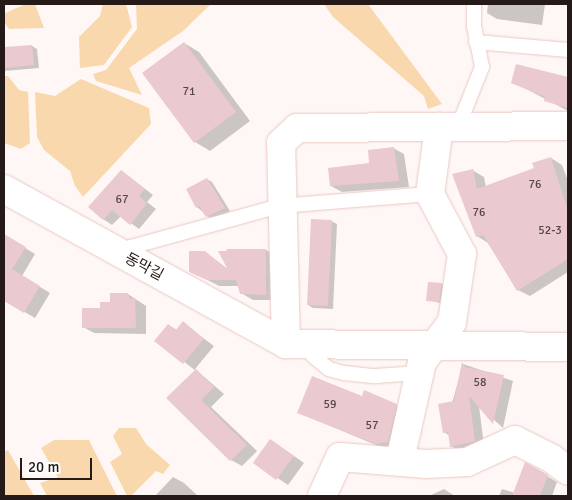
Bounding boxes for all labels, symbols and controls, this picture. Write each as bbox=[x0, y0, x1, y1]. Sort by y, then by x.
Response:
house number: 71 bbox=[183, 85, 195, 99]
house number: 76 bbox=[529, 178, 541, 192]
house number: 67 bbox=[116, 193, 128, 207]
house number: 76 bbox=[473, 206, 485, 220]
house number: 52-3 bbox=[538, 224, 562, 238]
street label: 동막길 bbox=[121, 249, 167, 285]
house number: 58 bbox=[474, 376, 486, 390]
house number: 59 bbox=[324, 398, 336, 412]
house number: 57 bbox=[366, 419, 378, 433]
scale bar bbox=[22, 448, 95, 480]
text: 20 m bbox=[28, 458, 59, 476]

